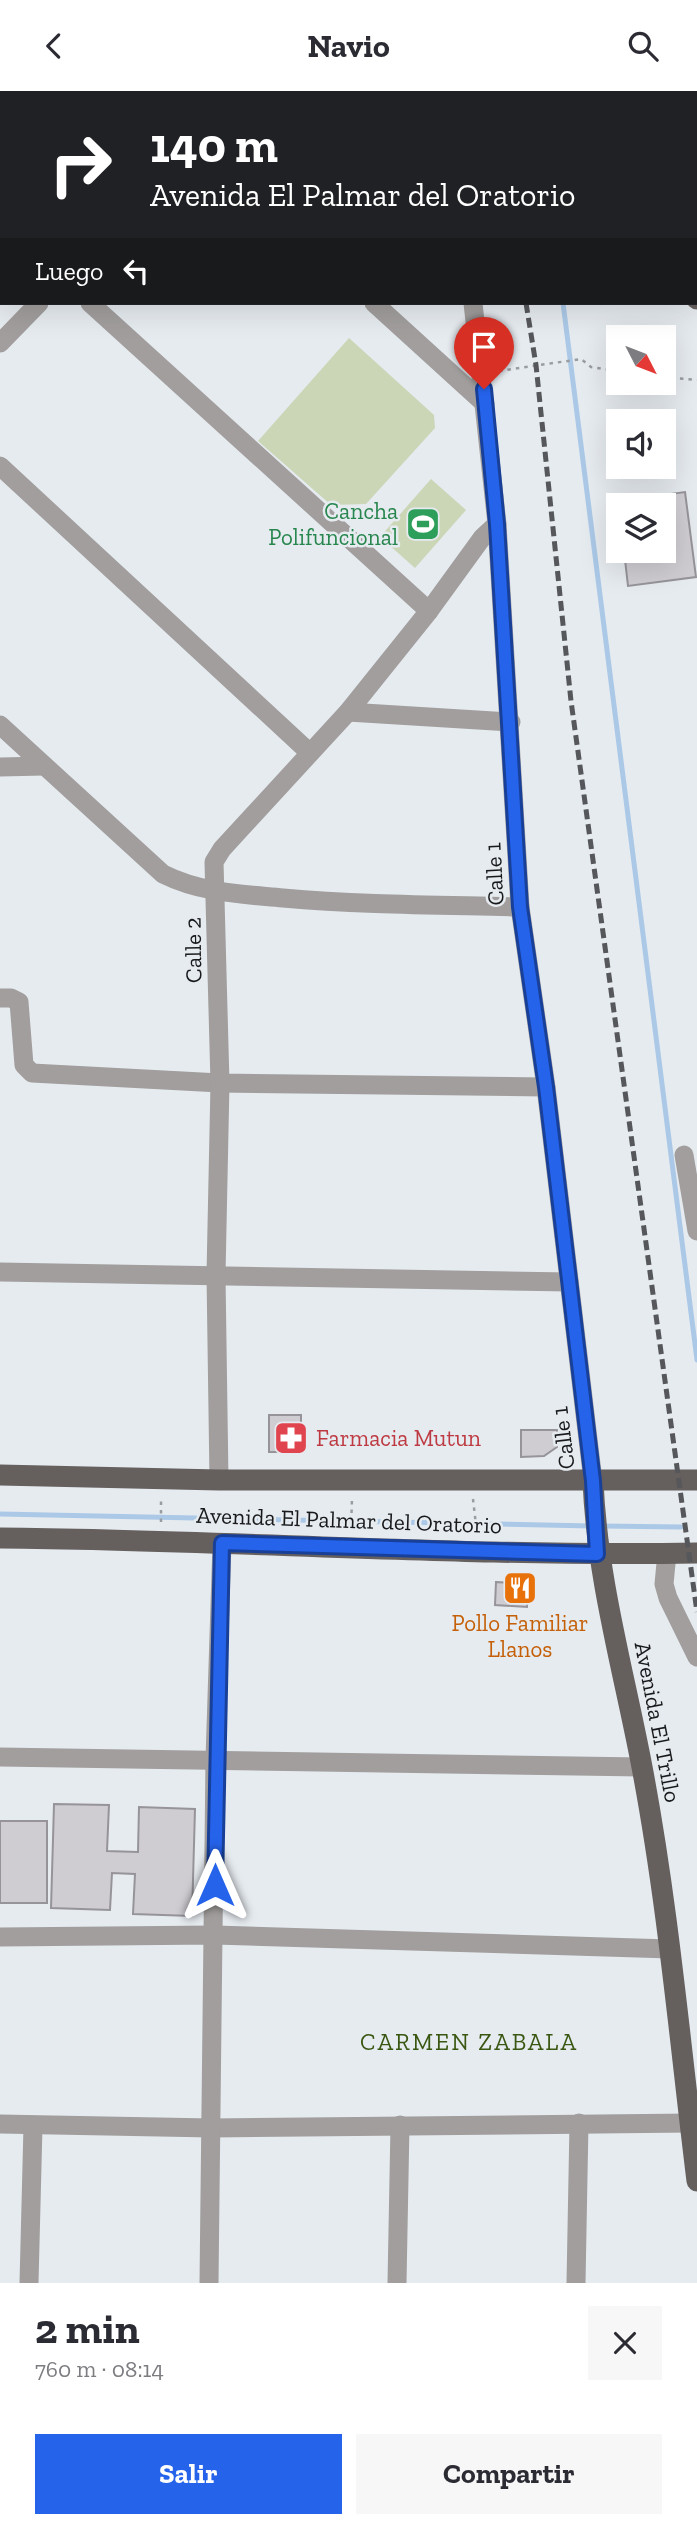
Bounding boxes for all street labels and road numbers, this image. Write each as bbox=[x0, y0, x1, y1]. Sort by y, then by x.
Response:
street label: Calle 1 bbox=[478, 842, 510, 906]
street label: Calle 2 bbox=[178, 917, 208, 983]
street label: Calle 1 bbox=[545, 1405, 581, 1471]
street label: Avenida El Palmar del Oratorio bbox=[196, 1501, 502, 1539]
street label: Avenida El Trillo bbox=[629, 1639, 687, 1805]

